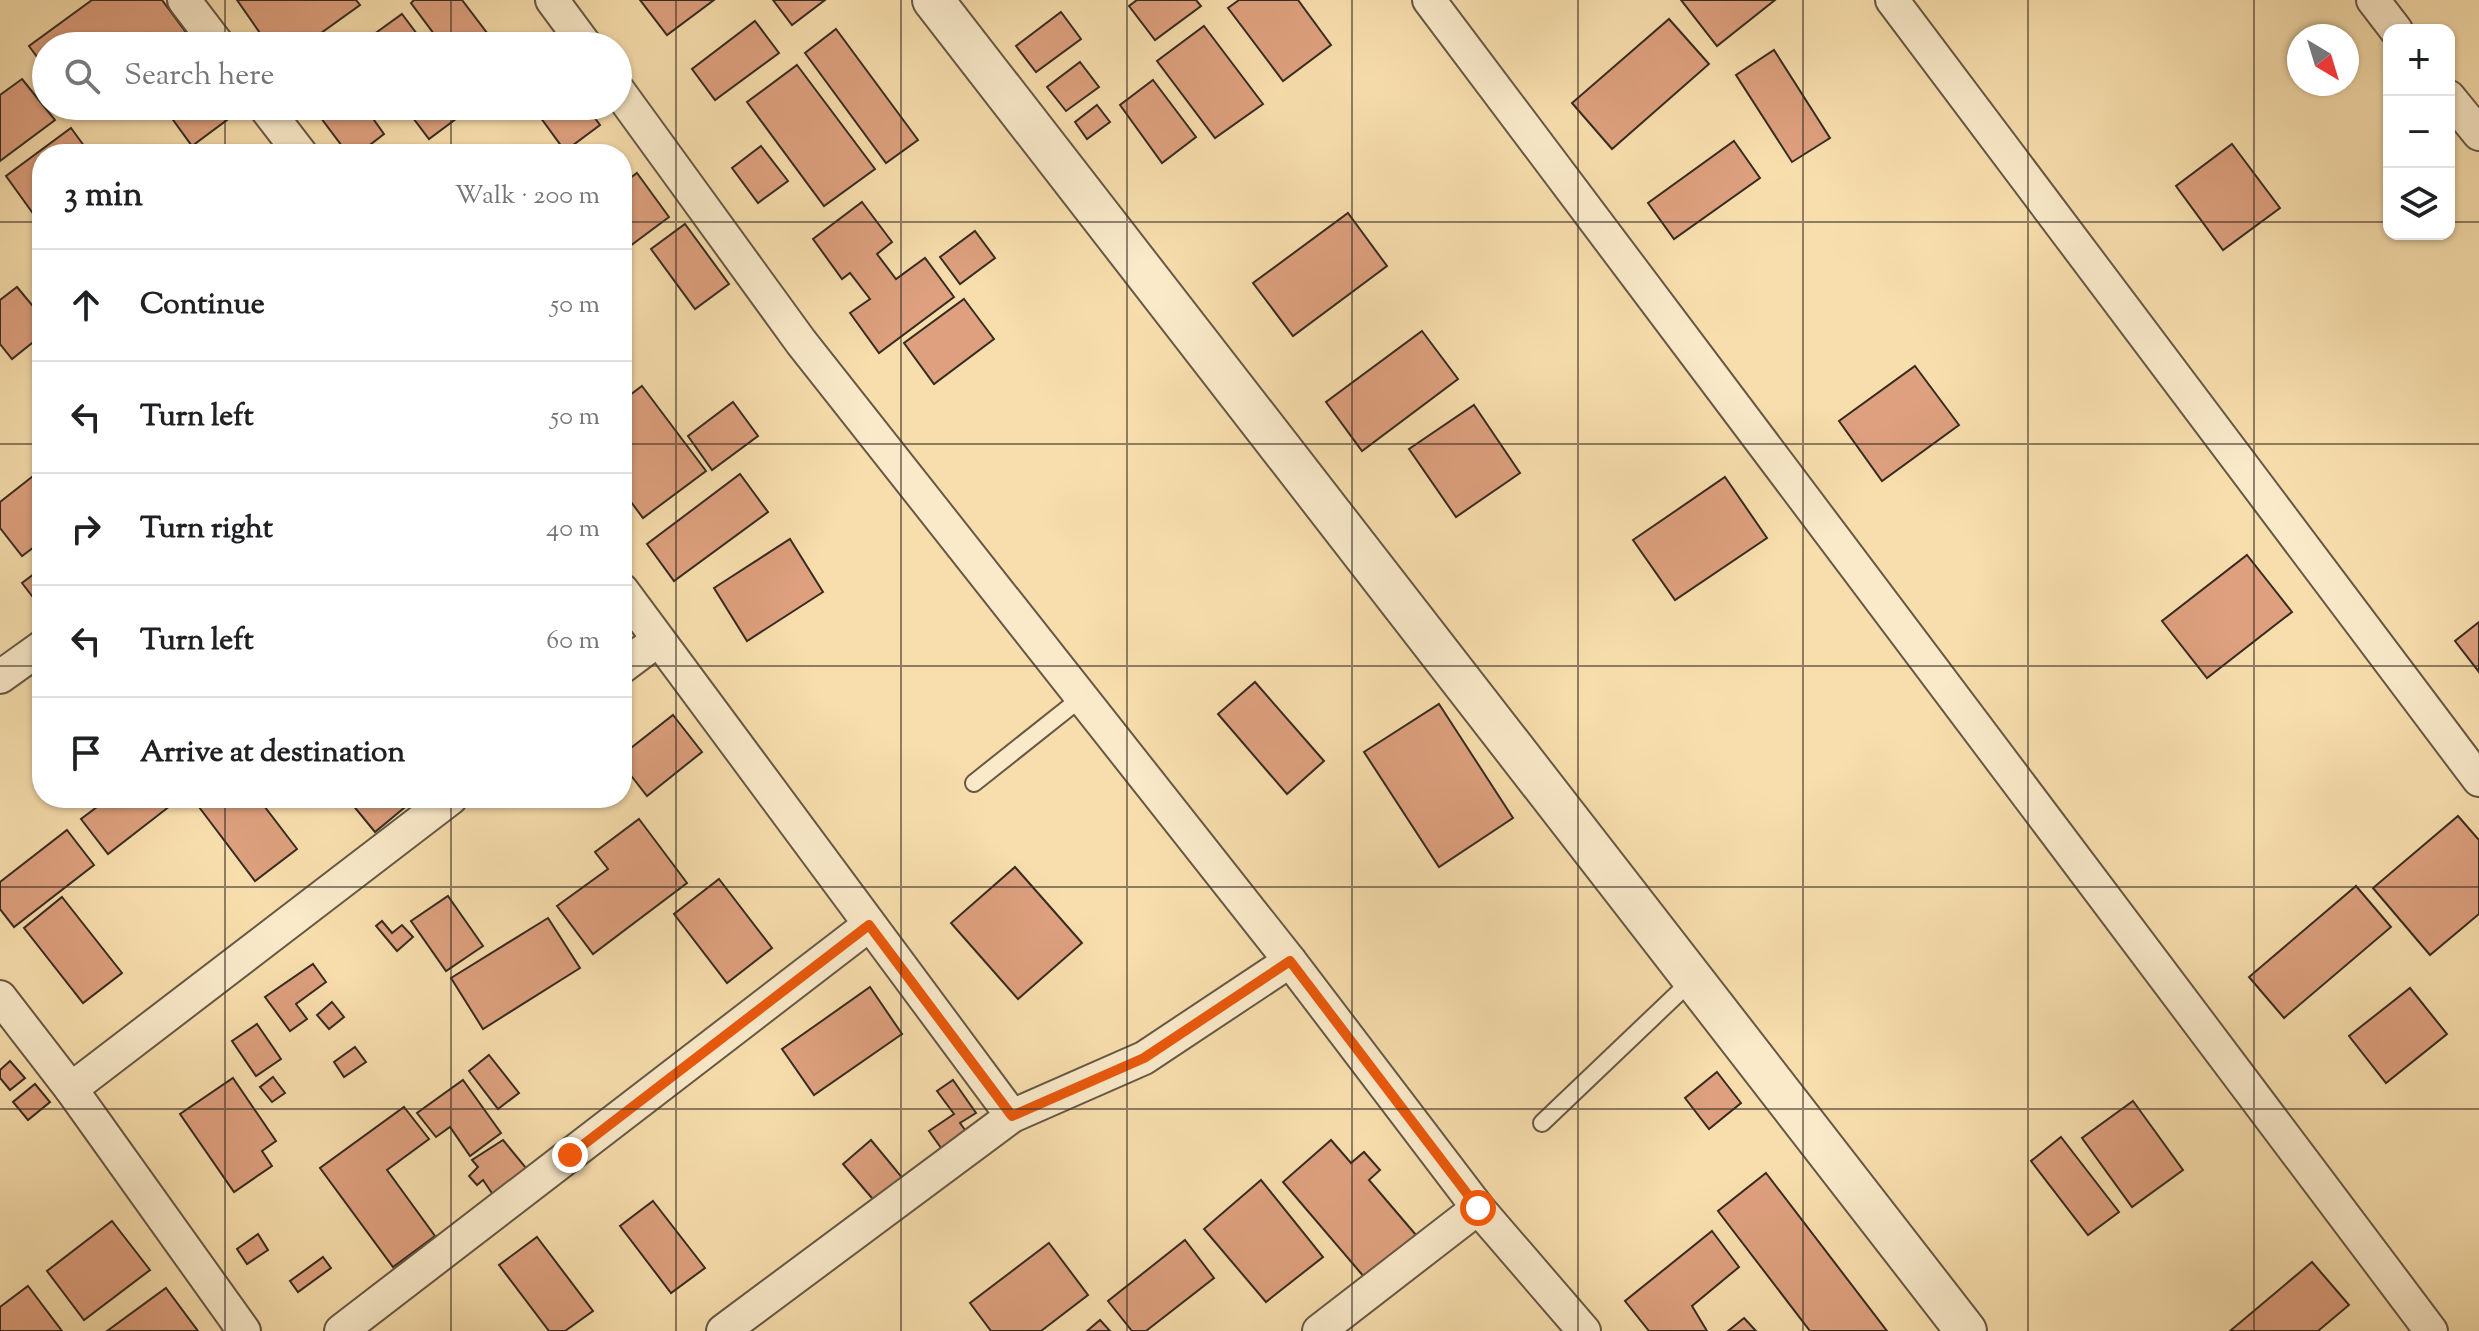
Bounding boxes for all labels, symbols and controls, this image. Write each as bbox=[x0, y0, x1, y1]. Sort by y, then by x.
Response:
north arrow bbox=[2287, 24, 2359, 96]
map controls bbox=[2383, 24, 2455, 240]
button: + bbox=[2383, 24, 2455, 96]
search box bbox=[32, 32, 632, 120]
icon: search bbox=[60, 54, 104, 98]
text: Search here bbox=[124, 55, 274, 98]
button: − bbox=[2383, 96, 2455, 168]
button: layers bbox=[2383, 168, 2455, 240]
text: 3 min bbox=[64, 172, 143, 221]
text: Walk · 200 m bbox=[455, 178, 600, 215]
icon: ahead bbox=[64, 283, 108, 327]
text: Continue bbox=[140, 284, 265, 327]
text: 50 m bbox=[550, 287, 600, 324]
icon: left bbox=[64, 395, 108, 439]
text: Turn left bbox=[140, 396, 254, 439]
text: 50 m bbox=[550, 399, 600, 436]
icon: right bbox=[64, 507, 108, 551]
text: Turn right bbox=[140, 508, 273, 551]
text: 40 m bbox=[546, 511, 600, 548]
icon: left bbox=[64, 619, 108, 663]
text: Turn left bbox=[140, 620, 254, 663]
text: 60 m bbox=[546, 623, 600, 660]
icon: arrive bbox=[64, 731, 108, 775]
text: Arrive at destination bbox=[140, 732, 405, 775]
route end bbox=[552, 1137, 588, 1173]
route start bbox=[1460, 1190, 1496, 1226]

